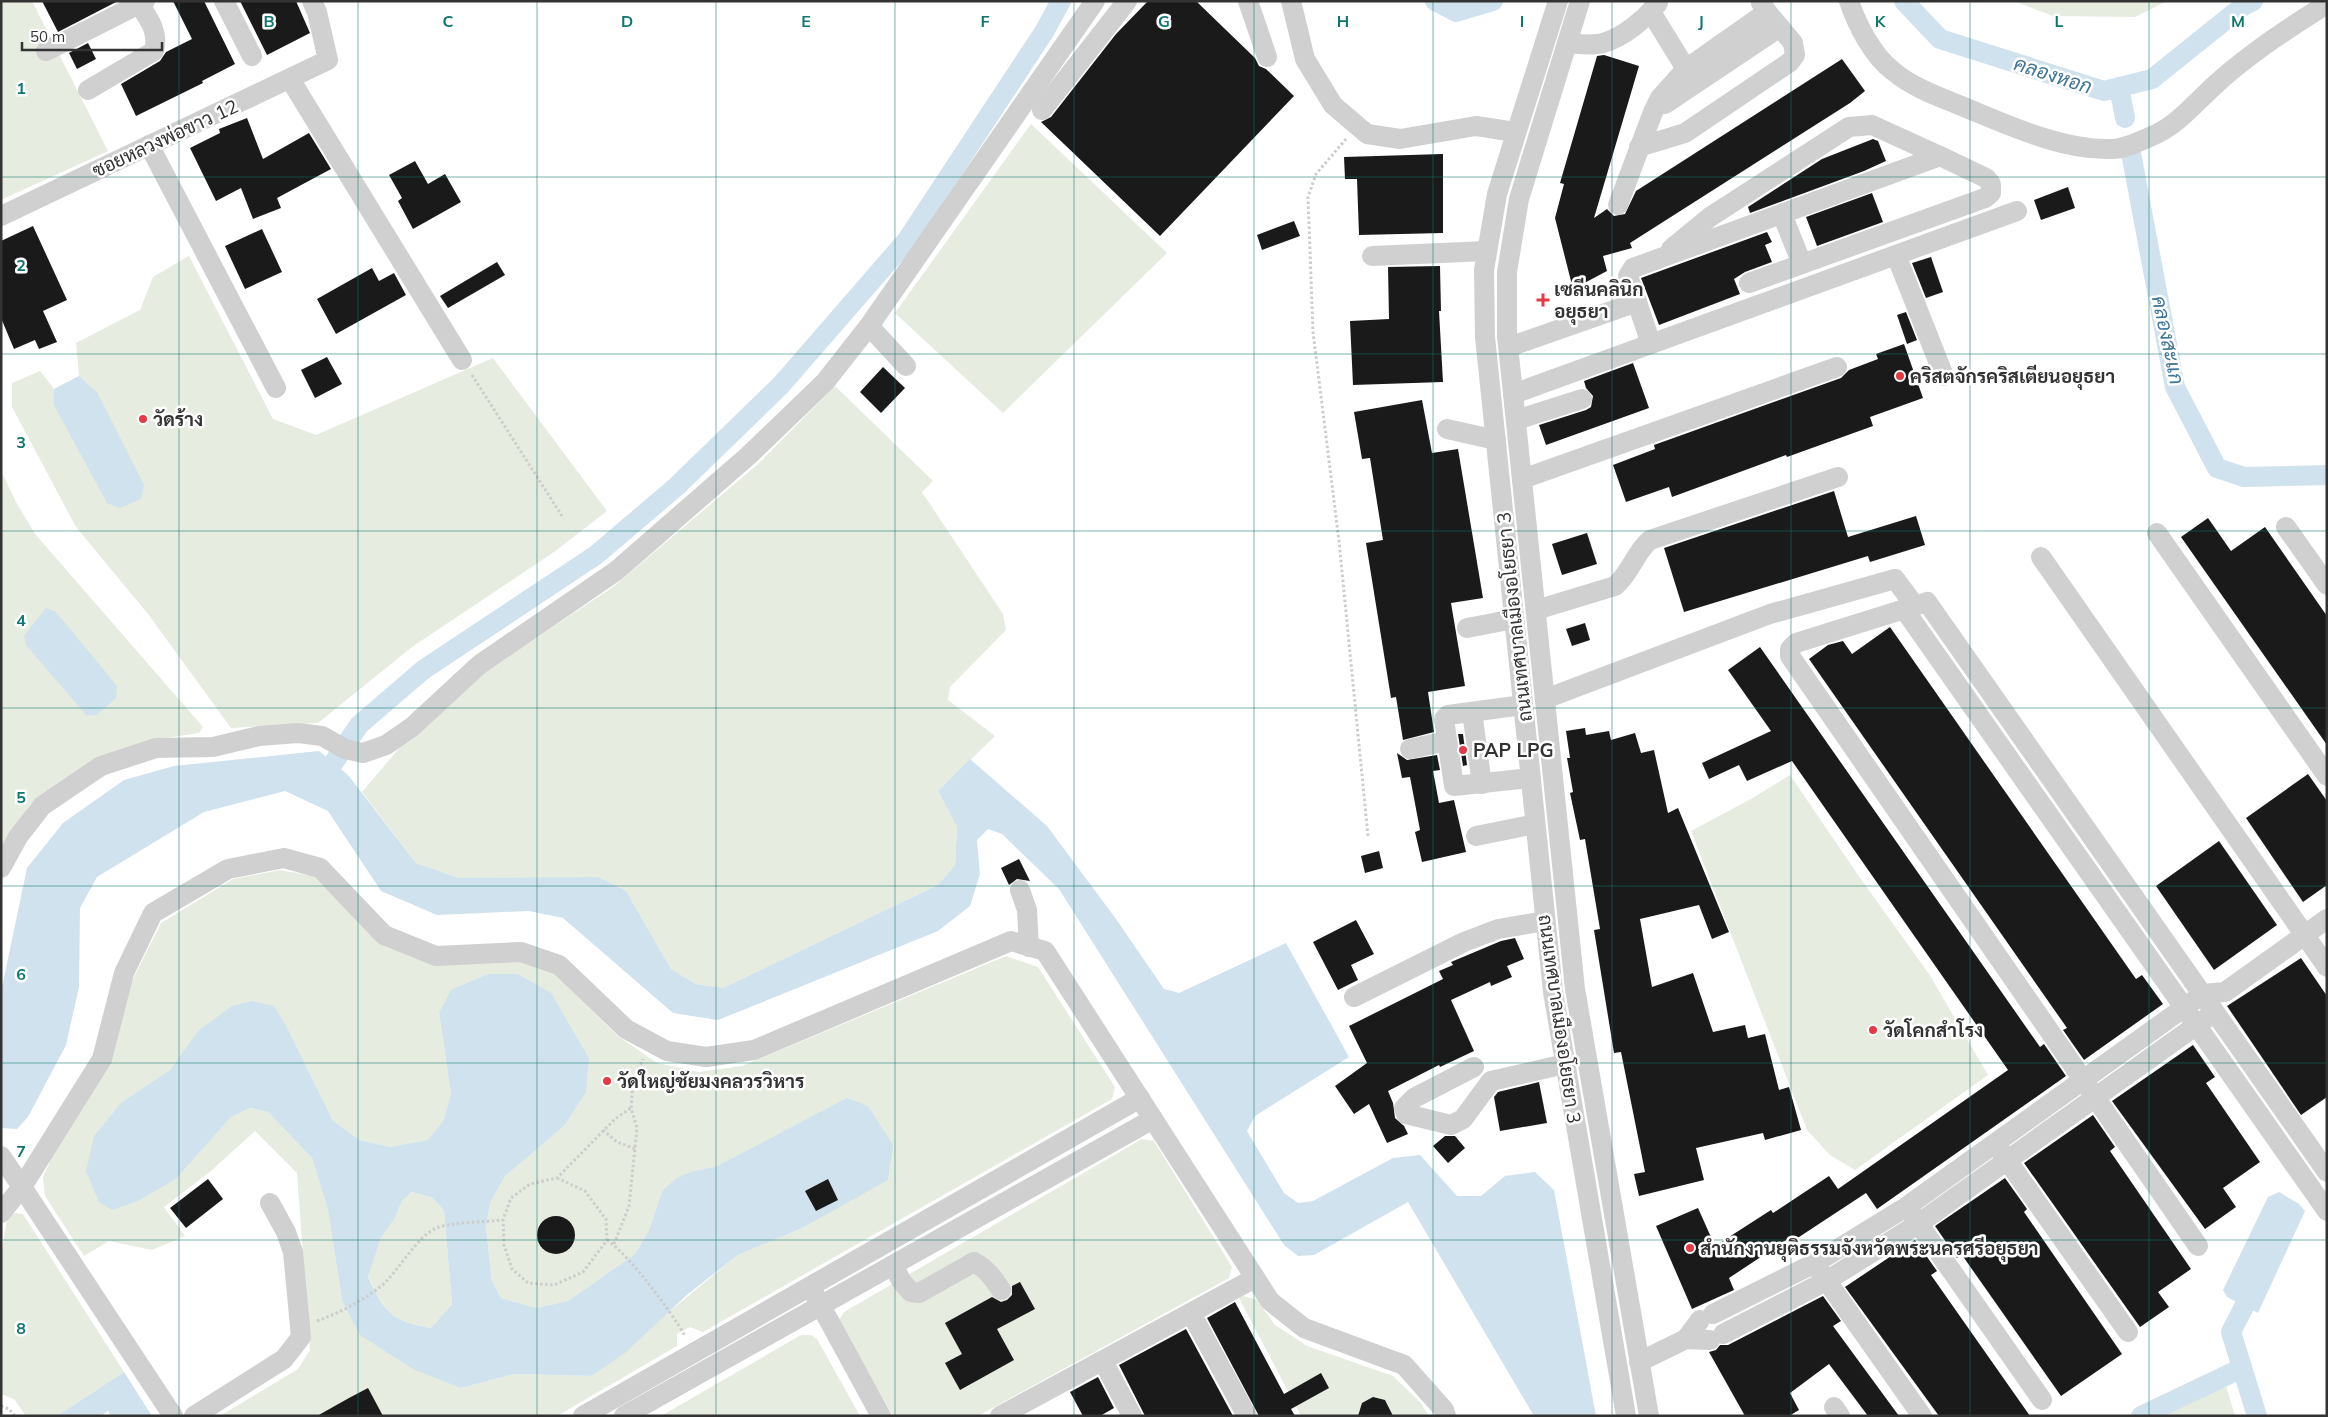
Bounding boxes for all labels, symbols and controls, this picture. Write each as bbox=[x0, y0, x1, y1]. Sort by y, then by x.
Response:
text: B bbox=[263, 11, 275, 31]
text: C bbox=[443, 11, 454, 31]
text: D bbox=[621, 11, 633, 31]
text: E bbox=[801, 11, 811, 31]
text: F bbox=[980, 11, 990, 31]
text: G bbox=[1158, 11, 1170, 31]
text: H bbox=[1337, 11, 1349, 31]
text: I bbox=[1520, 11, 1524, 31]
text: J bbox=[1698, 11, 1704, 31]
text: K bbox=[1875, 11, 1887, 31]
text: L bbox=[2055, 11, 2064, 31]
text: M bbox=[2231, 11, 2245, 31]
scale bar bbox=[22, 20, 162, 52]
text: 50 m bbox=[30, 27, 65, 46]
water label: คลองหอก bbox=[2011, 50, 2095, 99]
text: 1 bbox=[16, 78, 26, 98]
street label: ซอยหลวงพ่อขาว 12 bbox=[88, 94, 242, 182]
text: 2 bbox=[16, 255, 26, 275]
place label: เซลีนคลินิก อยุธยา bbox=[1554, 277, 1644, 326]
marker: เซลีนคลินิก อยุธยา bbox=[1536, 293, 1550, 307]
water label: คลองสะแก bbox=[2147, 293, 2190, 386]
place label: คริสตจักรคริสเตียนอยุธยา bbox=[1910, 364, 2115, 391]
marker: คริสตจักรคริสเตียนอยุธยา bbox=[1894, 370, 1906, 382]
place label: วัดร้าง bbox=[153, 407, 203, 431]
marker: วัดร้าง bbox=[137, 413, 149, 425]
text: 3 bbox=[16, 432, 26, 452]
street label: ถนนเทศบาลเมืองอโยธยา 3 bbox=[1491, 511, 1537, 723]
text: 4 bbox=[16, 610, 26, 630]
place label: PAP LPG bbox=[1473, 738, 1554, 762]
marker: PAP LPG bbox=[1457, 744, 1469, 756]
text: 5 bbox=[16, 787, 26, 807]
street label: ถนนเทศบาลเมืองอโยธยา 3 bbox=[1533, 913, 1587, 1125]
text: 6 bbox=[16, 964, 26, 984]
place label: วัดโคกสำโรง bbox=[1883, 1018, 1983, 1042]
marker: วัดโคกสำโรง bbox=[1867, 1024, 1879, 1036]
place label: วัดใหญ่ชัยมงคลวรวิหาร bbox=[617, 1069, 804, 1093]
marker: วัดใหญ่ชัยมงคลวรวิหาร bbox=[601, 1075, 613, 1087]
text: 7 bbox=[16, 1141, 26, 1161]
place label: สำนักงานยุติธรรมจังหวัดพระนครศรีอยุธยา bbox=[1700, 1236, 2039, 1263]
marker: สำนักงานยุติธรรมจังหวัดพระนครศรีอยุธยา bbox=[1684, 1242, 1696, 1254]
text: 8 bbox=[16, 1318, 26, 1338]

